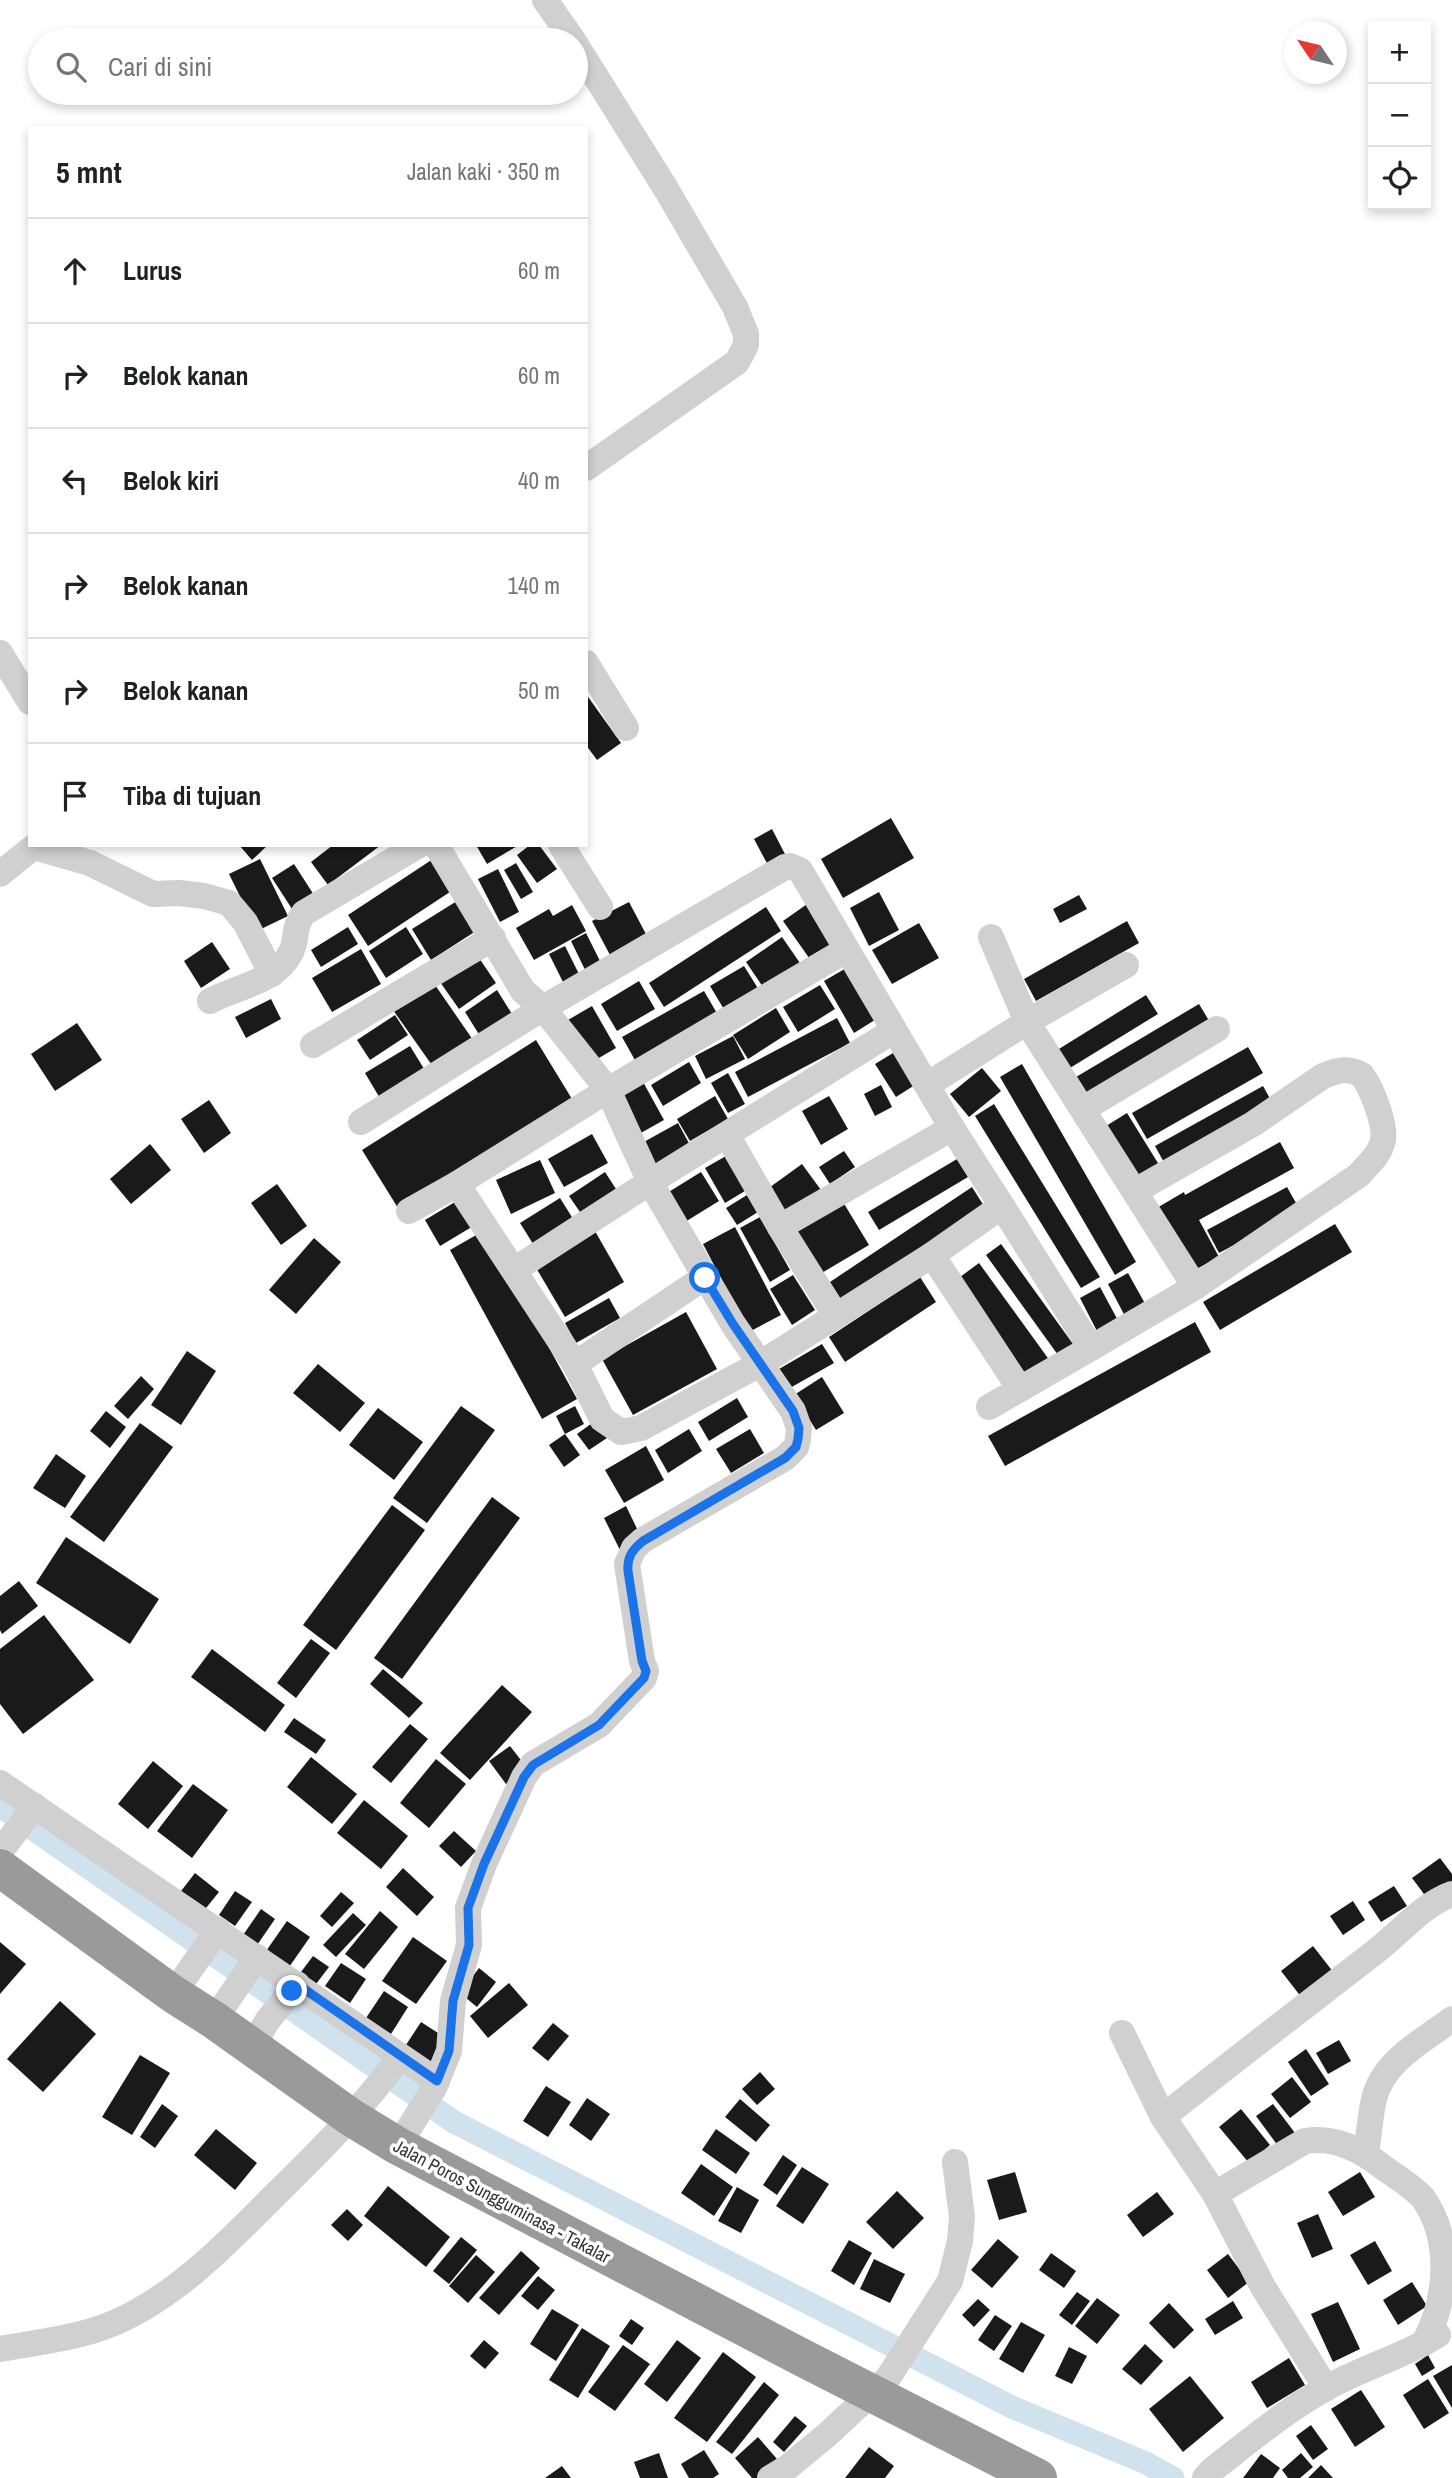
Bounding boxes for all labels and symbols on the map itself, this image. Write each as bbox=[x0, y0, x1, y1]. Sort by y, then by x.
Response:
north arrow bbox=[1284, 21, 1347, 84]
route start bbox=[689, 1262, 720, 1293]
route end bbox=[276, 1975, 307, 2006]
street label: Jalan Poros Sungguminasa - Takalar bbox=[389, 2133, 615, 2269]

